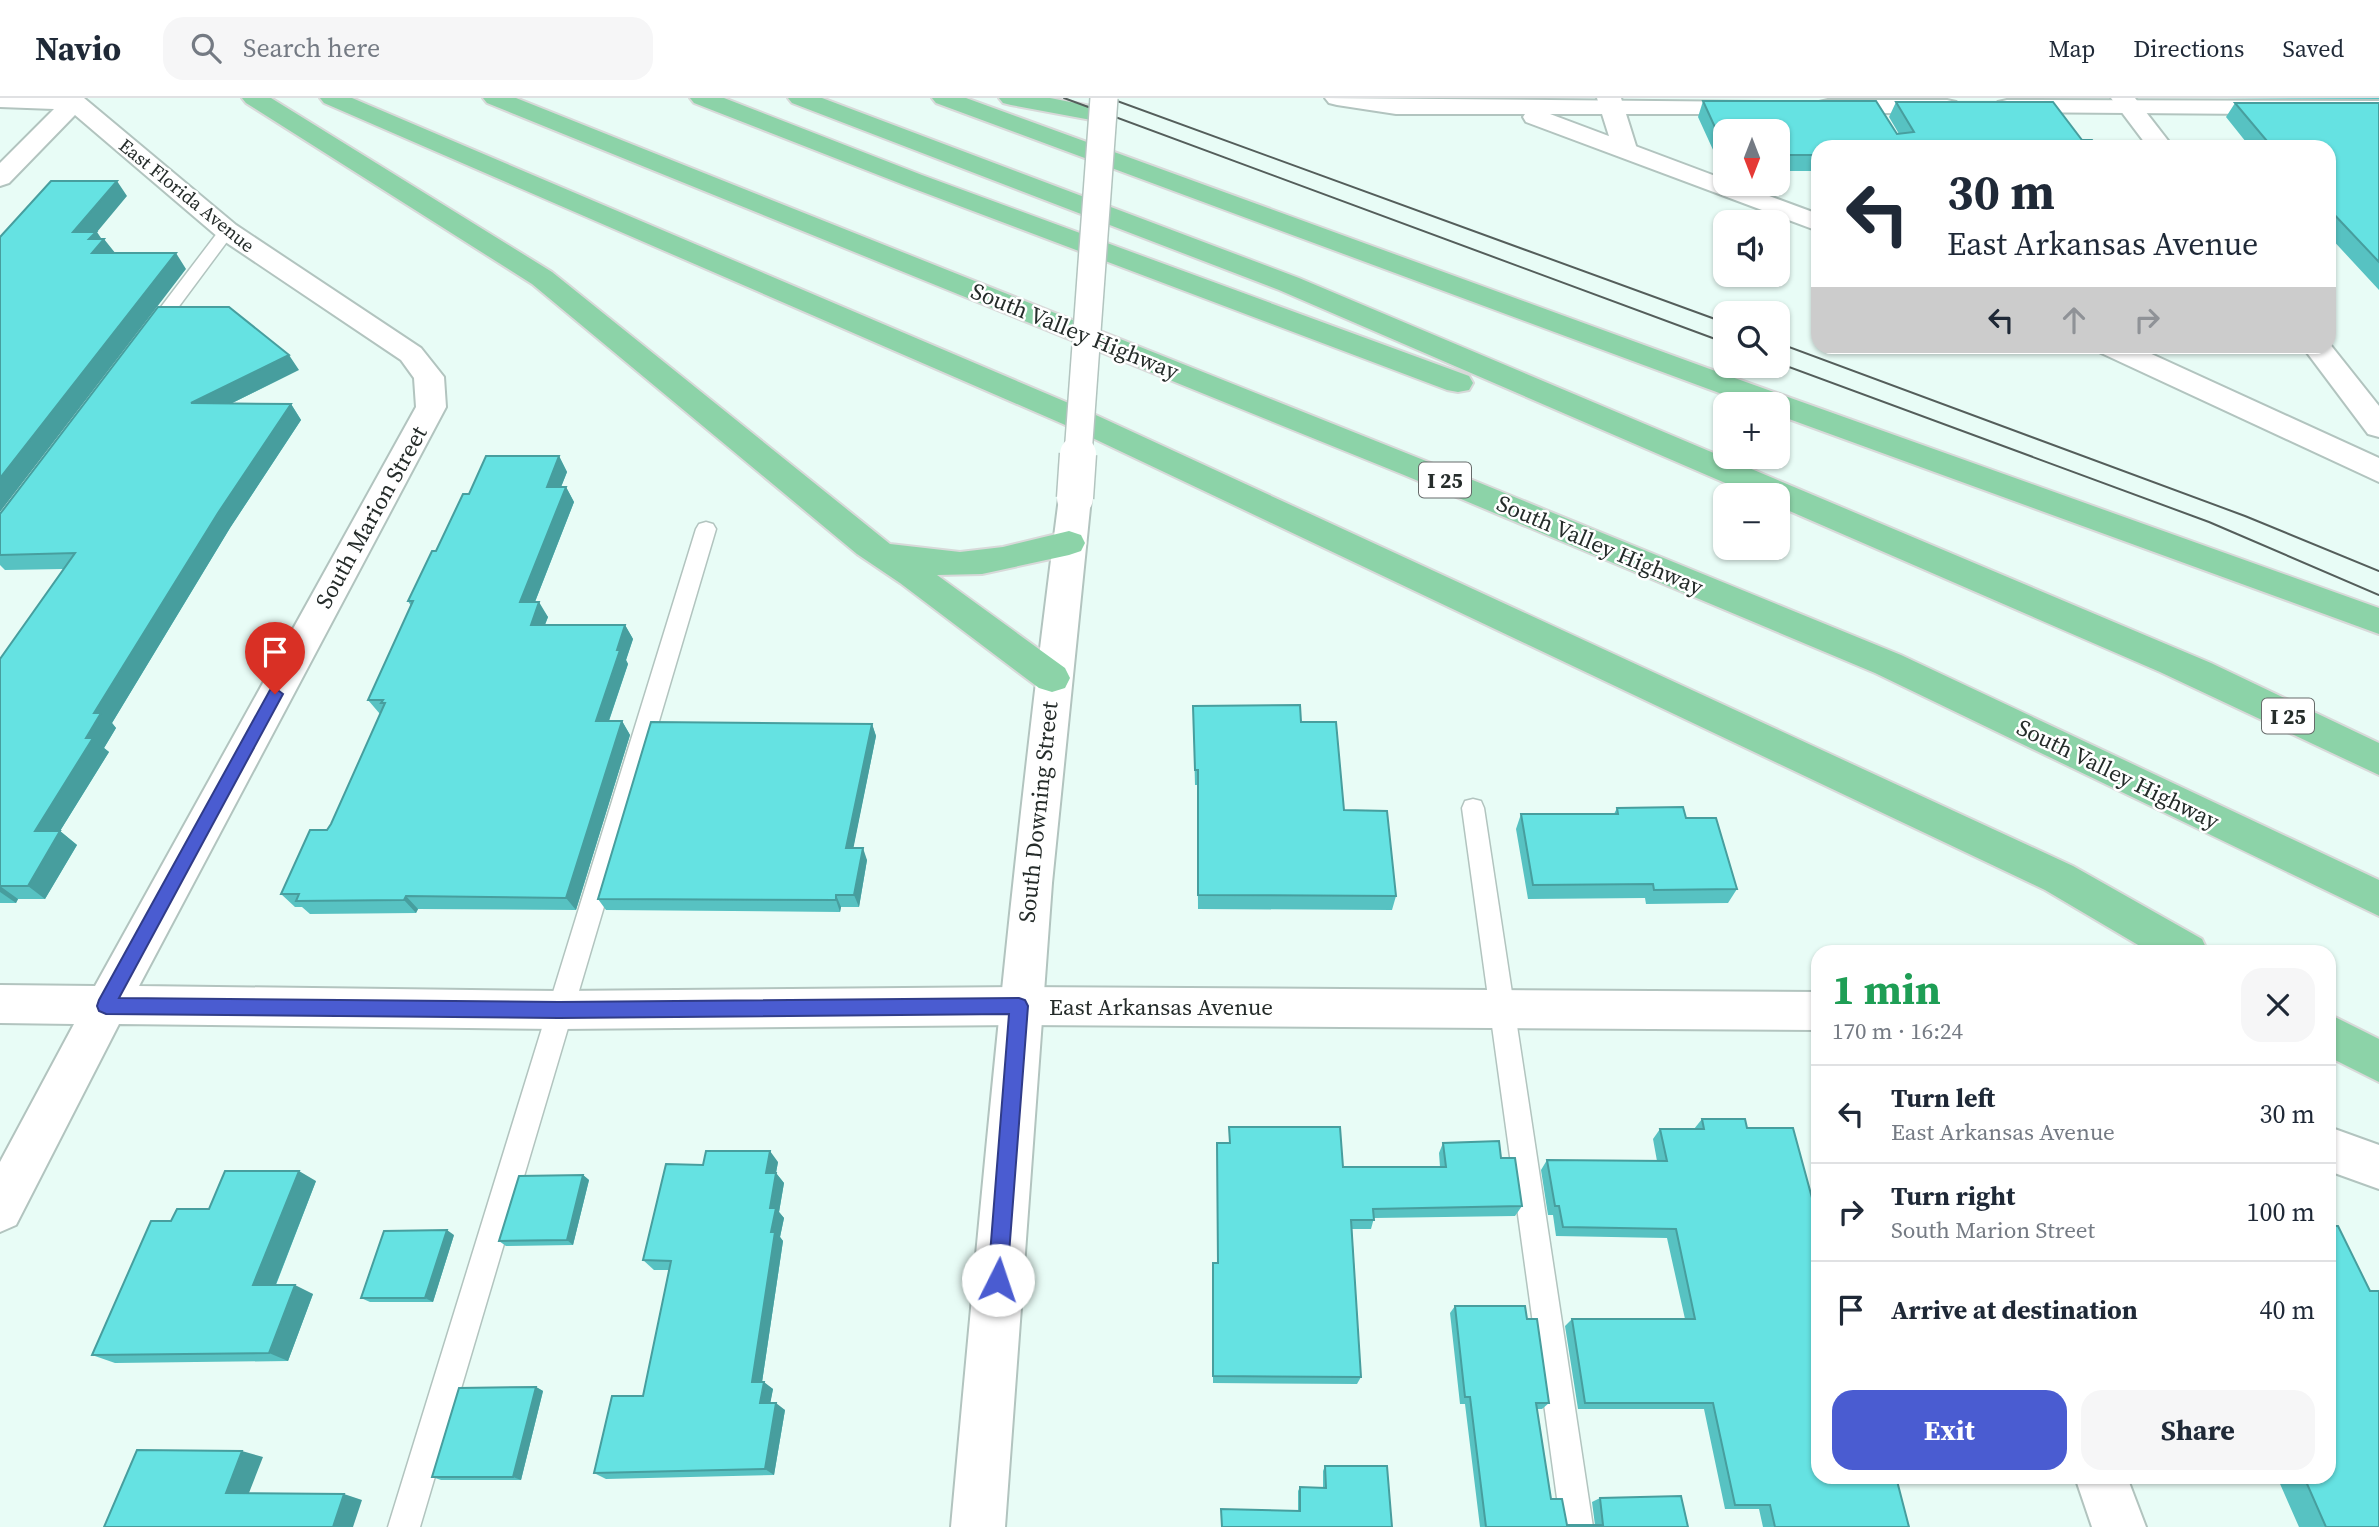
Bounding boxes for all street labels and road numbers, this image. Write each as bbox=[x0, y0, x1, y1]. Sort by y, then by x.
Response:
street label: East Florida Avenue bbox=[114, 132, 260, 258]
street label: South Valley Highway bbox=[966, 275, 1184, 387]
street label: South Marion Street bbox=[308, 420, 435, 614]
road number: I 25 bbox=[1419, 462, 1471, 498]
street label: South Valley Highway bbox=[1492, 487, 1708, 603]
road number: I 25 bbox=[2262, 698, 2314, 734]
street label: South Downing Street bbox=[1010, 699, 1066, 924]
street label: South Valley Highway bbox=[2011, 711, 2225, 837]
street label: East Arkansas Avenue bbox=[1049, 991, 1273, 1023]

